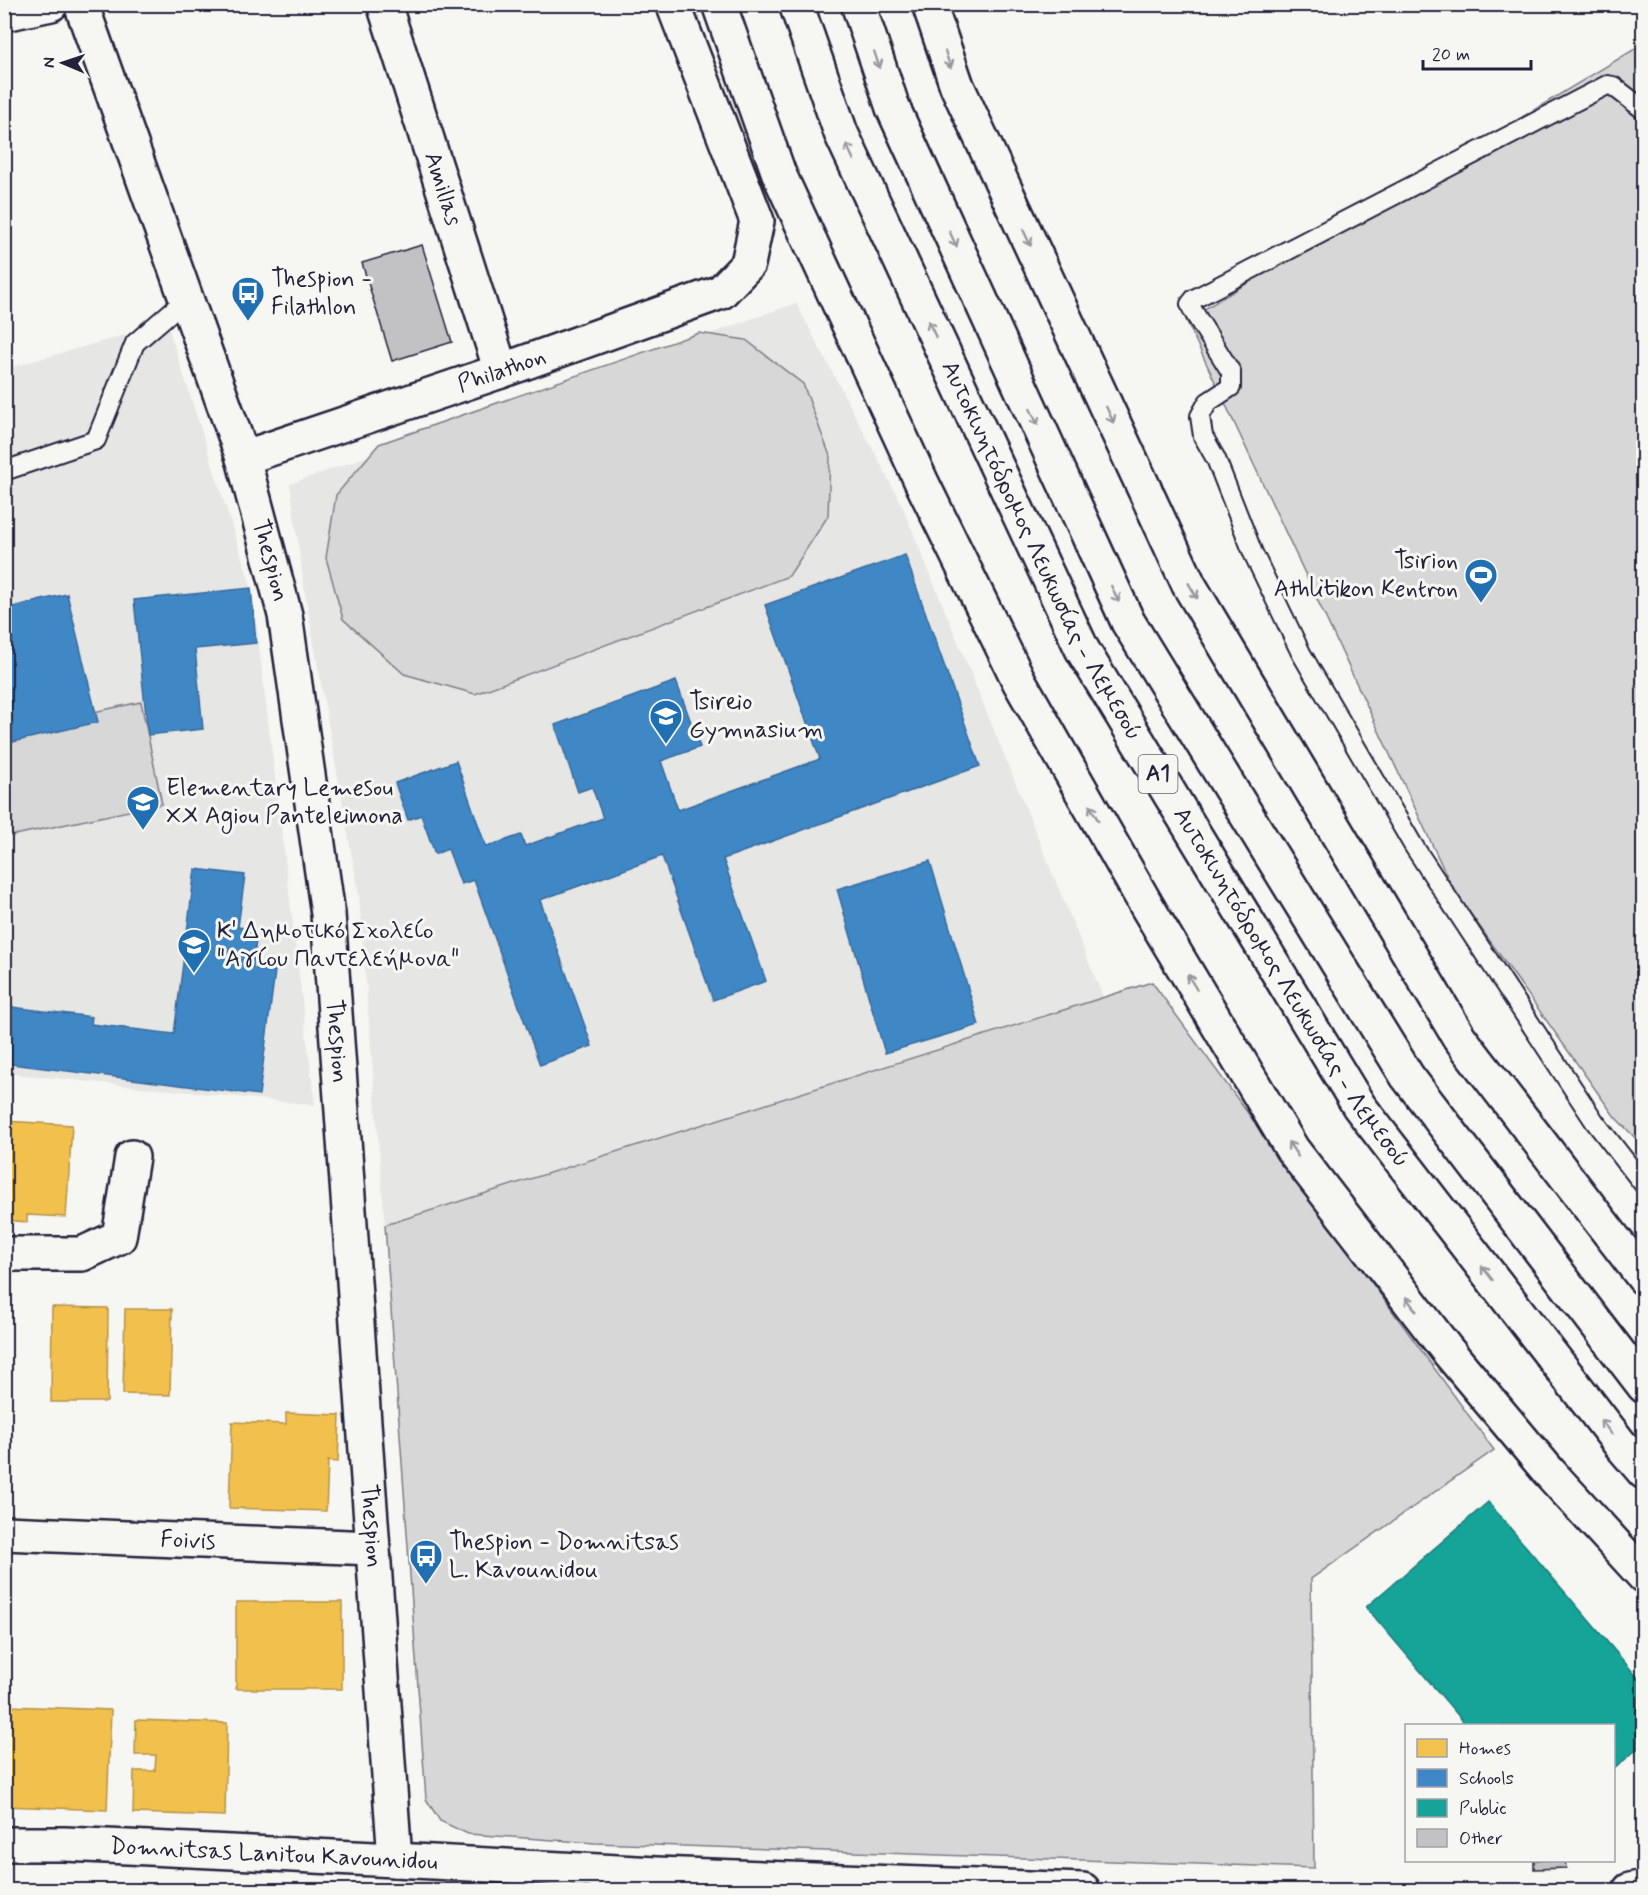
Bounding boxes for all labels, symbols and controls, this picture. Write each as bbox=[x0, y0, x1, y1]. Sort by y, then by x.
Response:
north arrow bbox=[33, 33, 93, 93]
scale bar bbox=[1423, 33, 1531, 71]
text: 20 m bbox=[1432, 43, 1470, 67]
one-way arrow bbox=[872, 50, 883, 69]
one-way arrow bbox=[943, 50, 954, 69]
text: N bbox=[39, 57, 60, 68]
one-way arrow bbox=[843, 144, 855, 162]
street label: Amillas bbox=[417, 148, 469, 230]
one-way arrow bbox=[1022, 228, 1034, 246]
one-way arrow bbox=[947, 230, 959, 248]
place label: Thespion - Filathlon bbox=[271, 264, 372, 323]
bus stop icon: Thespion - Filathlon bbox=[230, 275, 266, 322]
one-way arrow bbox=[926, 320, 938, 338]
street label: Philathon bbox=[453, 341, 550, 400]
street label: Αυτοκινητόδρομος Λευκωσίας - Λεμεσού bbox=[934, 356, 1149, 746]
one-way arrow bbox=[1104, 405, 1116, 423]
one-way arrow bbox=[1029, 407, 1040, 425]
street label: Thespion bbox=[245, 516, 296, 605]
place label: Tsirion Athlitikon Kentron bbox=[1274, 546, 1458, 605]
sports icon: Tsirion Athlitikon Kentron bbox=[1463, 557, 1499, 604]
one-way arrow bbox=[1187, 582, 1199, 599]
one-way arrow bbox=[1110, 584, 1122, 602]
place label: Tsireio Gymnasium bbox=[689, 687, 823, 746]
school or university icon: Tsireio Gymnasium bbox=[648, 698, 684, 745]
road number: A1 bbox=[1138, 755, 1178, 793]
place label: Elementary Lemesou XX Agiou Panteleimona bbox=[166, 773, 403, 834]
school or university icon: Elementary Lemesou XX Agiou Panteleimona bbox=[125, 784, 161, 831]
street label: Αυτοκινητόδρομος Λευκωσίας - Λεμεσού bbox=[1166, 801, 1416, 1174]
one-way arrow bbox=[1088, 805, 1099, 823]
place label: Κ' Δημοτικό Σχολείο "Αγίου Παντελεήμονα" bbox=[217, 916, 459, 975]
school or university icon: Κ' Δημοτικό Σχολείο "Αγίου Παντελεήμονα" bbox=[176, 927, 212, 974]
one-way arrow bbox=[1186, 974, 1198, 991]
street label: Thespion bbox=[319, 998, 355, 1084]
one-way arrow bbox=[1287, 1141, 1299, 1157]
one-way arrow bbox=[1481, 1265, 1494, 1281]
one-way arrow bbox=[1405, 1296, 1418, 1312]
one-way arrow bbox=[1600, 1419, 1613, 1435]
street label: Thespion bbox=[353, 1483, 390, 1569]
street label: Foivis bbox=[160, 1524, 216, 1557]
place label: Thespion - Domnitsas L. Kavounidou bbox=[449, 1527, 679, 1586]
bus stop icon: Thespion - Domnitsas L. Kavounidou bbox=[408, 1538, 444, 1585]
legend bbox=[1405, 1724, 1615, 1862]
text: Homes bbox=[1459, 1737, 1511, 1761]
text: Schools bbox=[1459, 1767, 1514, 1791]
text: Public bbox=[1459, 1797, 1507, 1821]
text: Other bbox=[1459, 1827, 1503, 1851]
street label: Domnitsas Lanitou Kavounidou bbox=[109, 1831, 439, 1878]

